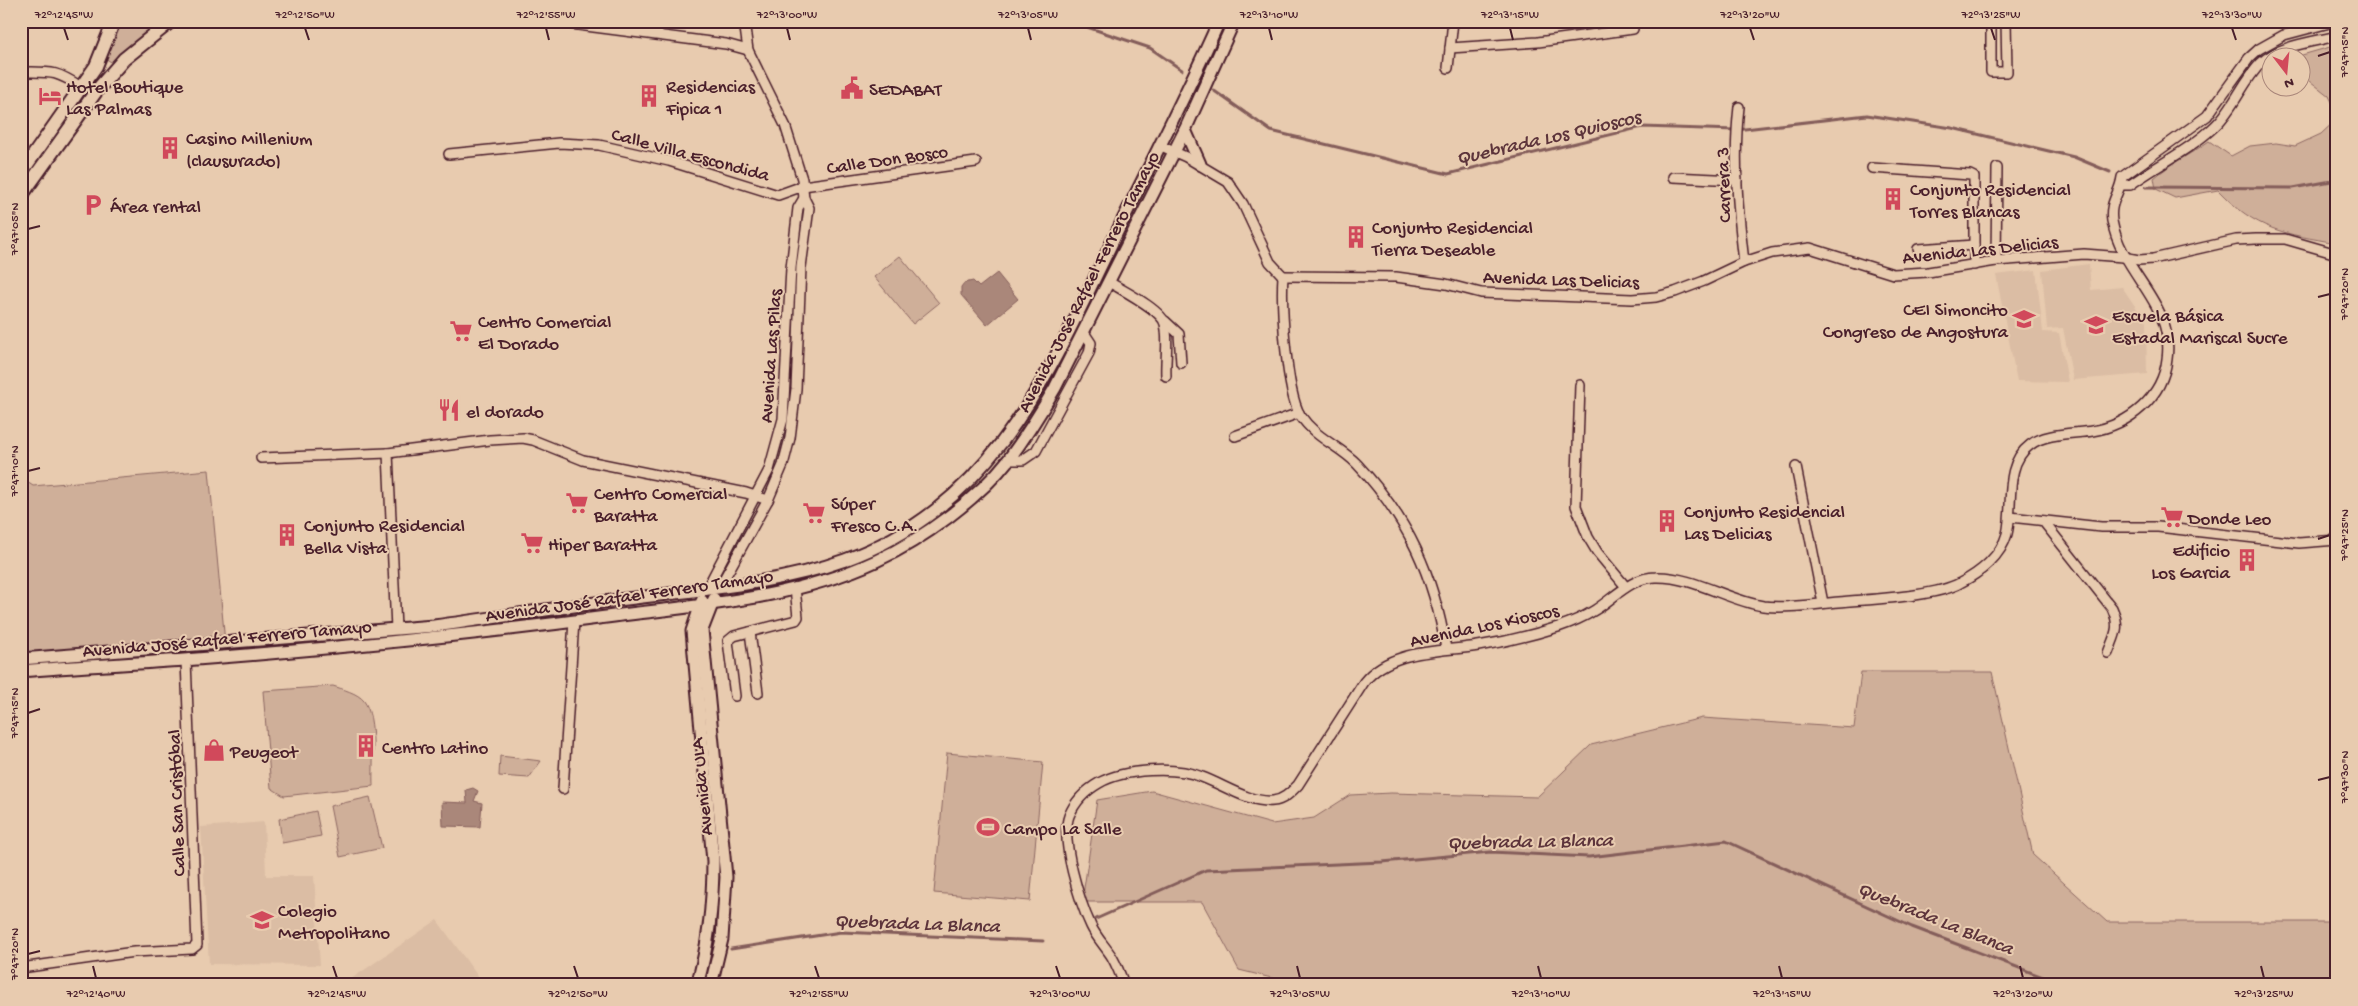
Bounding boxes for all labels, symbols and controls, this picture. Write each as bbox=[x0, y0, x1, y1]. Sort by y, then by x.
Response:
text: 72°12'45"W bbox=[34, 9, 93, 23]
text: 72°12'50"W bbox=[274, 9, 335, 23]
text: 72°12'55"W bbox=[515, 9, 576, 23]
text: 72°13'00"W bbox=[756, 9, 817, 23]
text: 72°13'05"W bbox=[997, 9, 1058, 23]
text: 72°13'10"W bbox=[1239, 9, 1298, 23]
text: 72°13'15"W bbox=[1480, 9, 1539, 23]
text: 72°13'20"W bbox=[1719, 9, 1780, 23]
text: 72°13'25"W bbox=[1960, 9, 2021, 23]
text: 72°13'30"W bbox=[2201, 9, 2262, 23]
text: 7°47'15"N bbox=[2339, 27, 2353, 78]
north arrow bbox=[2260, 48, 2310, 98]
text: N bbox=[2282, 73, 2296, 92]
public building icon: SEDABAT bbox=[839, 75, 865, 101]
place label: Hotel Boutique Las Palmas bbox=[66, 77, 184, 122]
place label: Residencias Fipica 1 bbox=[665, 77, 756, 122]
place label: SEDABAT bbox=[869, 80, 942, 103]
hotel icon: Hotel Boutique Las Palmas bbox=[37, 83, 63, 109]
building icon: Residencias Fipica 1 bbox=[636, 83, 662, 109]
water label: Quebrada Los Quioscos bbox=[1454, 107, 1645, 172]
street label: Calle Villa Escondida bbox=[609, 124, 773, 189]
place label: Casino Millenium (clausurado) bbox=[186, 129, 313, 174]
building icon: Casino Millenium (clausurado) bbox=[157, 135, 183, 161]
street label: Calle Don Bosco bbox=[825, 142, 950, 181]
street label: Carrera 3 bbox=[1713, 146, 1738, 223]
street label: Avenida José Rafael Ferrero Tamayo bbox=[1014, 148, 1166, 417]
place label: Conjunto Residencial Torres Blancas bbox=[1909, 180, 2071, 225]
building icon: Conjunto Residencial Torres Blancas bbox=[1880, 186, 1906, 212]
parking icon: Área rental bbox=[80, 192, 106, 218]
place label: Área rental bbox=[110, 197, 201, 220]
text: 7°47'05"N bbox=[9, 203, 23, 256]
place label: Conjunto Residencial Tierra Deseable bbox=[1371, 218, 1533, 263]
building icon: Conjunto Residencial Tierra Deseable bbox=[1343, 224, 1369, 250]
street label: Avenida Las Delicias bbox=[1901, 232, 2060, 271]
street label: Avenida Las Delicias bbox=[1482, 267, 1640, 296]
text: 7°47'20"N bbox=[2339, 268, 2353, 321]
street label: Avenida Las Pilas bbox=[756, 288, 789, 424]
place label: CEI Simoncito Congreso de Angostura bbox=[1823, 300, 2009, 345]
school or university icon: CEI Simoncito Congreso de Angostura bbox=[2011, 306, 2037, 332]
place label: Escuela Básica Estadal Mariscal Sucre bbox=[2112, 306, 2288, 351]
place label: Centro Comercial El Dorado bbox=[478, 312, 611, 357]
school or university icon: Escuela Básica Estadal Mariscal Sucre bbox=[2083, 312, 2109, 338]
supermarket icon: Centro Comercial El Dorado bbox=[448, 318, 474, 344]
restaurant icon: el dorado bbox=[436, 397, 462, 423]
place label: el dorado bbox=[466, 402, 544, 425]
text: 7°47'10"N bbox=[9, 445, 23, 498]
place label: Centro Comercial Baratta bbox=[593, 484, 727, 529]
supermarket icon: Centro Comercial Baratta bbox=[564, 490, 590, 516]
place label: Súper Fresco C.A. bbox=[830, 494, 919, 539]
supermarket icon: Súper Fresco C.A. bbox=[801, 500, 827, 526]
place label: Conjunto Residencial Las Delicias bbox=[1684, 502, 1845, 547]
supermarket icon: Donde Leo bbox=[2159, 504, 2185, 530]
building icon: Conjunto Residencial Las Delicias bbox=[1654, 508, 1680, 534]
place label: Donde Leo bbox=[2186, 509, 2271, 532]
text: 7°47'25"N bbox=[2339, 509, 2353, 562]
place label: Conjunto Residencial Bella Vista bbox=[303, 516, 465, 561]
building icon: Conjunto Residencial Bella Vista bbox=[274, 522, 300, 548]
supermarket icon: Hiper Baratta bbox=[519, 530, 545, 556]
place label: Hiper Baratta bbox=[548, 535, 658, 558]
place label: Edificio Los Garcia bbox=[2151, 541, 2231, 586]
building icon: Edificio Los Garcia bbox=[2234, 547, 2260, 573]
street label: Avenida José Rafael Ferrero Tamayo bbox=[484, 566, 775, 629]
street label: Avenida Los Kioscos bbox=[1408, 600, 1562, 654]
street label: Avenida José Rafael Ferrero Tamayo bbox=[82, 616, 373, 665]
text: 7°47'15"N bbox=[9, 688, 23, 739]
street label: Calle San Cristóbal bbox=[164, 729, 193, 877]
building icon: Centro Latino bbox=[353, 733, 379, 759]
street label: Avenida ULA bbox=[687, 735, 720, 836]
shop icon: Peugeot bbox=[201, 737, 227, 763]
place label: Centro Latino bbox=[382, 738, 488, 761]
place label: Peugeot bbox=[229, 742, 300, 765]
text: 7°47'30"N bbox=[2339, 751, 2353, 804]
sports icon: Campo La Salle bbox=[975, 814, 1001, 840]
place label: Campo La Salle bbox=[1004, 819, 1122, 842]
water label: Quebrada La Blanca bbox=[1447, 831, 1615, 856]
water label: Quebrada La Blanca bbox=[1854, 879, 2018, 963]
place label: Colegio Metropolitano bbox=[278, 901, 390, 946]
school or university icon: Colegio Metropolitano bbox=[249, 907, 275, 933]
water label: Quebrada La Blanca bbox=[834, 911, 1002, 940]
text: 7°47'20"N bbox=[9, 928, 23, 981]
text: 72°12'40"W bbox=[66, 988, 125, 1002]
text: 72°12'45"W bbox=[307, 988, 366, 1002]
text: 72°12'50"W bbox=[547, 988, 608, 1002]
text: 72°12'55"W bbox=[788, 988, 849, 1002]
text: 72°13'00"W bbox=[1029, 988, 1090, 1002]
text: 72°13'05"W bbox=[1269, 988, 1330, 1002]
text: 72°13'10"W bbox=[1511, 988, 1570, 1002]
text: 72°13'15"W bbox=[1752, 988, 1811, 1002]
text: 72°13'20"W bbox=[1992, 988, 2053, 1002]
text: 72°13'25"W bbox=[2233, 988, 2294, 1002]

